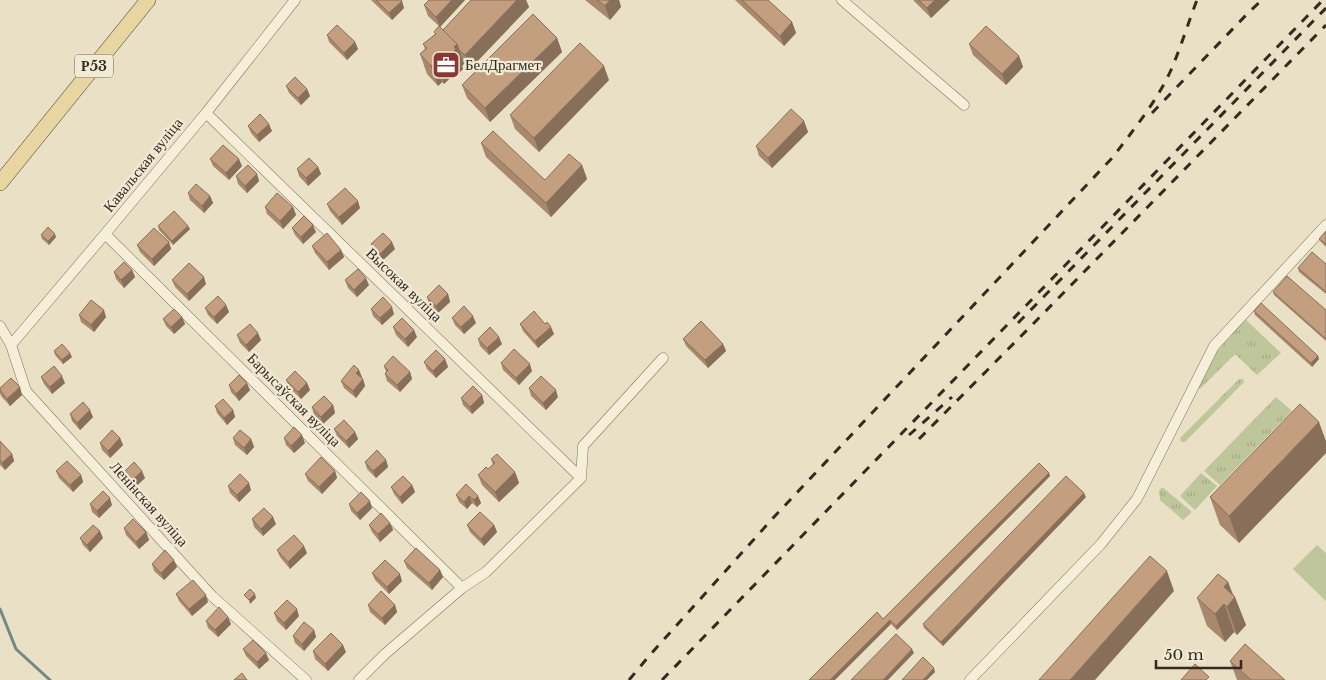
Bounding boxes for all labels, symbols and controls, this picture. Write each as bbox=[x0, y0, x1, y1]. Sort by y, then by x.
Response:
office icon: БелДрагмет bbox=[431, 50, 461, 80]
road number: Р53 bbox=[75, 54, 113, 78]
place label: БелДрагмет bbox=[465, 55, 541, 74]
street label: Кавальская вуліца bbox=[99, 113, 187, 216]
street label: Высокая вуліца bbox=[362, 243, 447, 326]
street label: Барысаўская вуліца bbox=[243, 349, 346, 451]
street label: Ленінская вуліца bbox=[106, 457, 193, 551]
scale bar bbox=[1156, 638, 1241, 670]
text: 50 m bbox=[1164, 645, 1204, 664]

